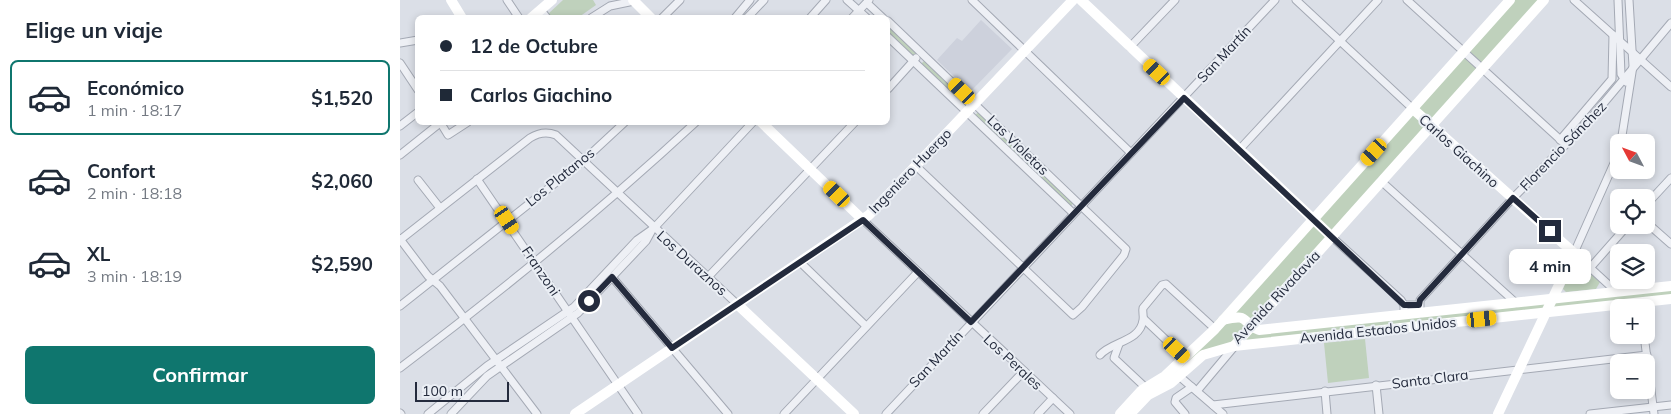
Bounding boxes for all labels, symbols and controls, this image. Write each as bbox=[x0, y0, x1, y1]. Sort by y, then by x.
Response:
text: Elige un viaje bbox=[25, 16, 163, 44]
street label: San Martín bbox=[1193, 22, 1255, 86]
text: 12 de Octubre bbox=[470, 34, 598, 58]
car bbox=[1140, 56, 1173, 88]
icon: car bbox=[27, 75, 72, 120]
car bbox=[945, 75, 978, 107]
text: Económico bbox=[87, 76, 184, 100]
text: Carlos Giachino bbox=[470, 83, 612, 107]
text: $1,520 bbox=[311, 86, 373, 110]
street label: Florencio Sánchez bbox=[1516, 98, 1610, 194]
text: 1 min · 18:17 bbox=[87, 100, 182, 120]
street label: Carlos Giachino bbox=[1415, 110, 1503, 192]
street label: Las Violetas bbox=[983, 111, 1053, 179]
street label: Ingeniero Huergo bbox=[865, 125, 955, 217]
north arrow bbox=[1610, 134, 1655, 179]
map controls bbox=[1610, 134, 1655, 399]
car bbox=[1358, 136, 1389, 168]
street label: Los Platanos bbox=[522, 144, 598, 210]
icon: car bbox=[27, 158, 72, 203]
text: Confort bbox=[87, 159, 155, 183]
text: $2,060 bbox=[311, 169, 373, 193]
car bbox=[821, 178, 853, 210]
text: 2 min · 18:18 bbox=[87, 183, 182, 203]
button: locate bbox=[1610, 189, 1655, 234]
car bbox=[492, 203, 521, 237]
route end bbox=[1539, 220, 1561, 242]
street label: Los Duraznos bbox=[653, 227, 731, 299]
icon: car bbox=[27, 241, 72, 286]
text: XL bbox=[87, 242, 110, 266]
street label: Franzoni bbox=[518, 243, 564, 299]
button: layers bbox=[1610, 244, 1655, 289]
street label: Avenida Rivadavia bbox=[1228, 246, 1324, 348]
callout: 4 min bbox=[1509, 248, 1591, 284]
text: $2,590 bbox=[311, 252, 373, 276]
text: 4 min bbox=[1529, 256, 1571, 276]
text: 3 min · 18:19 bbox=[87, 266, 182, 286]
route start bbox=[578, 290, 600, 312]
button: + bbox=[1610, 299, 1655, 344]
car bbox=[1466, 310, 1497, 328]
street label: Avenida Estados Unidos bbox=[1299, 313, 1457, 347]
street label: San Martín bbox=[905, 327, 967, 391]
street label: Los Perales bbox=[980, 330, 1046, 394]
car bbox=[1160, 334, 1193, 366]
button: Confirmar bbox=[25, 346, 375, 404]
button: − bbox=[1610, 354, 1655, 399]
street label: Santa Clara bbox=[1391, 365, 1469, 393]
scale bar bbox=[415, 379, 509, 402]
text: 100 m bbox=[422, 382, 463, 400]

